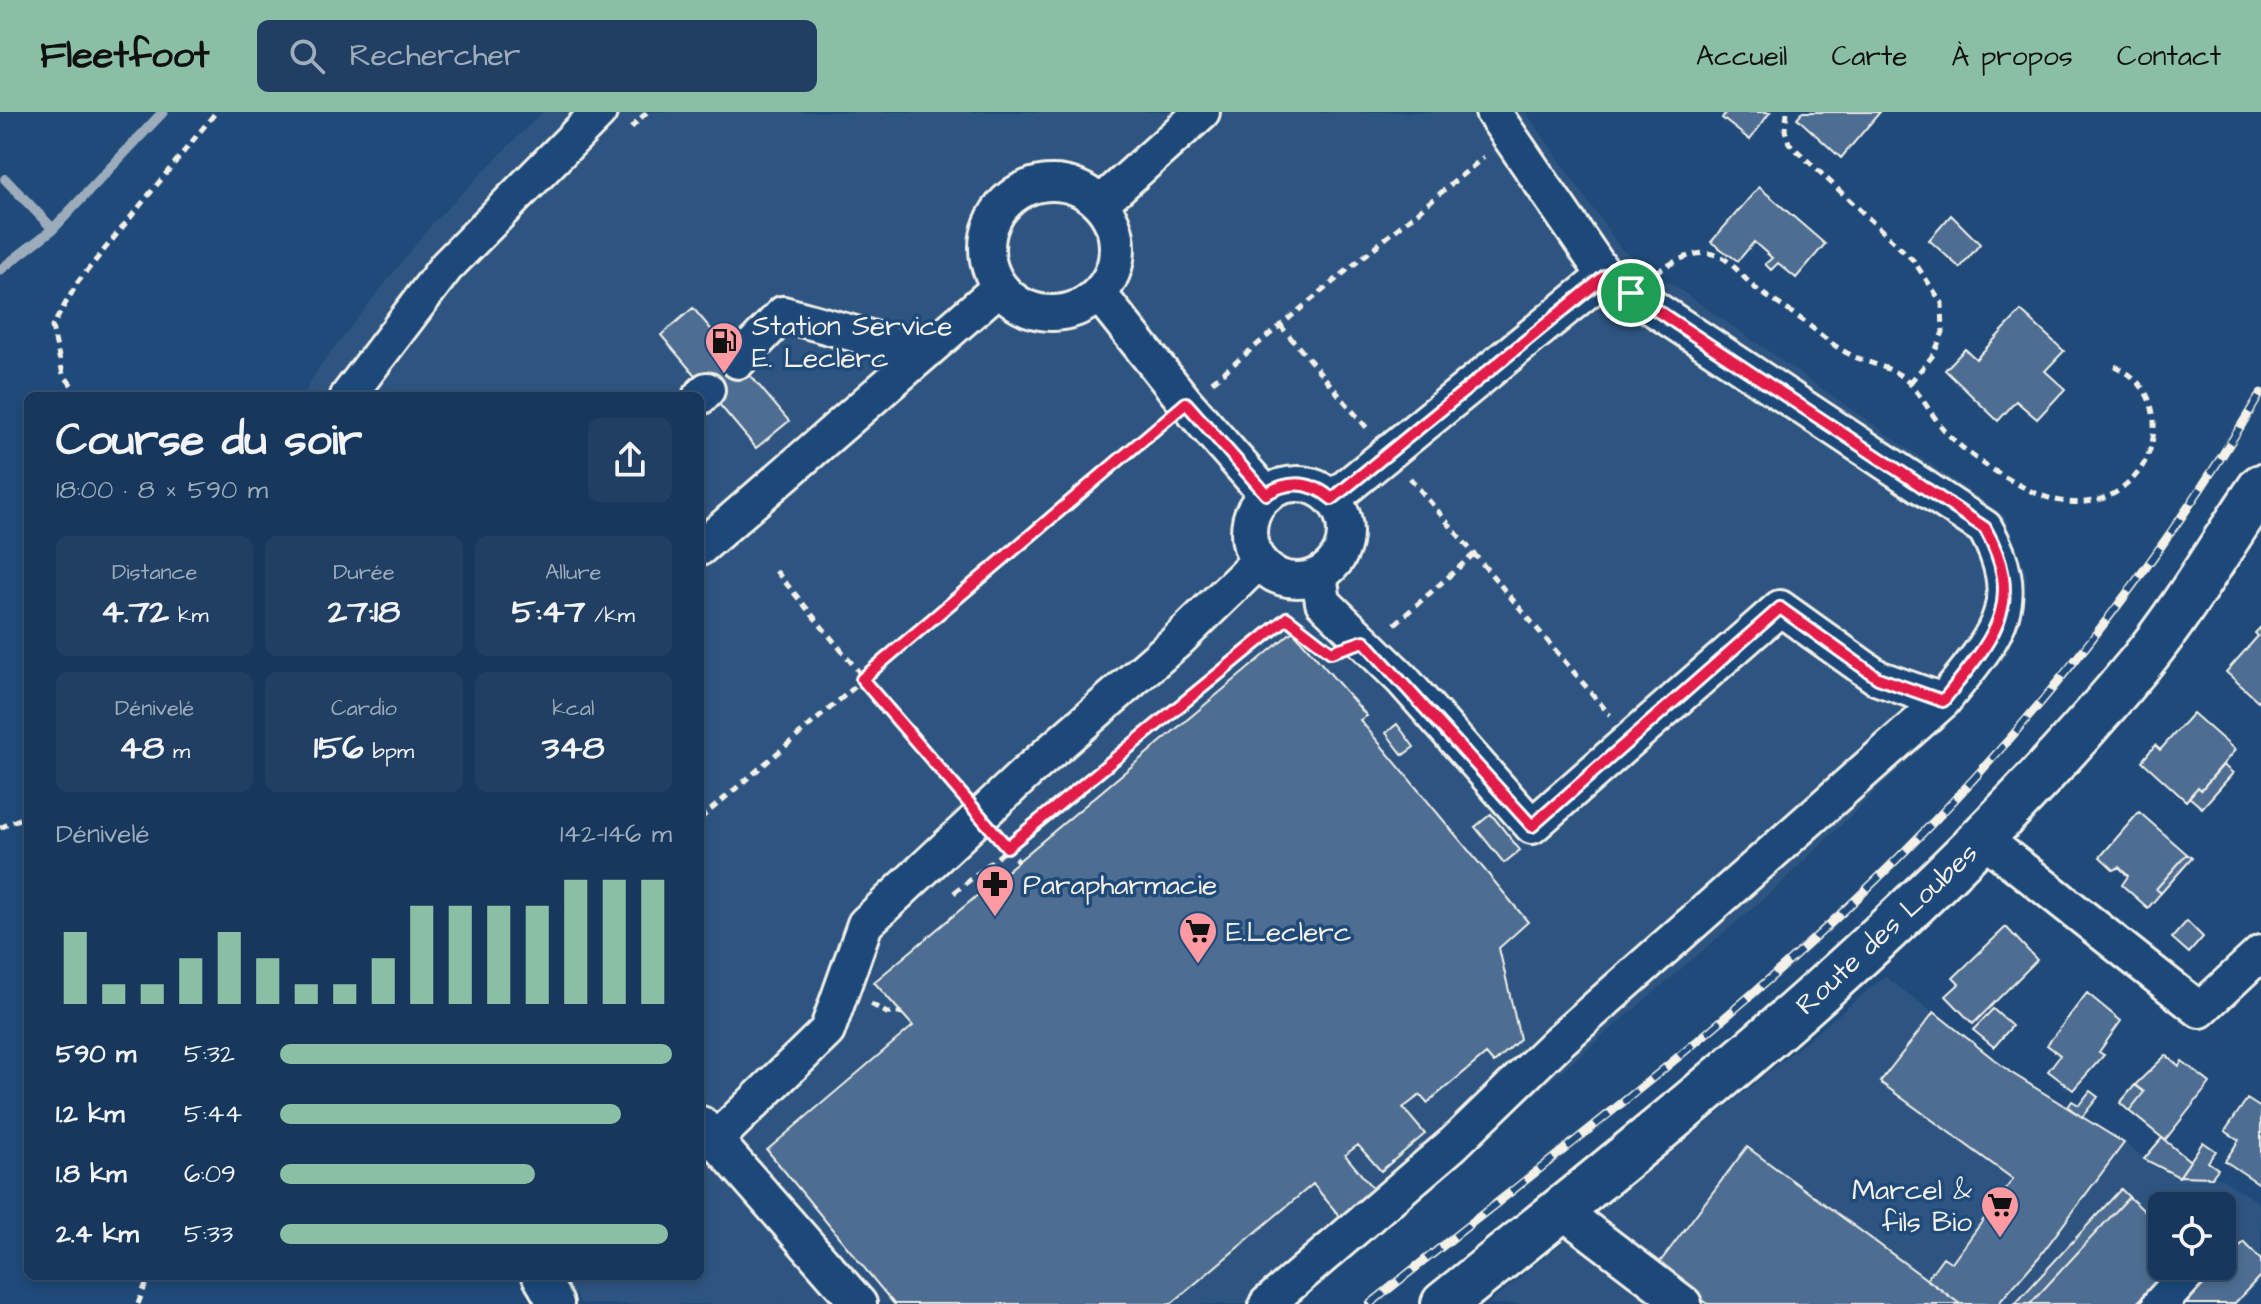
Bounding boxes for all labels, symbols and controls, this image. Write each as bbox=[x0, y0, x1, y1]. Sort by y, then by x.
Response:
search box bbox=[257, 20, 817, 92]
text: Fleetfoot bbox=[40, 30, 209, 82]
icon: search bbox=[285, 34, 329, 78]
text: Rechercher bbox=[349, 35, 520, 77]
text: Accueil bbox=[1696, 37, 1787, 76]
text: Carte bbox=[1831, 37, 1907, 76]
text: À propos bbox=[1951, 37, 2073, 76]
text: Contact bbox=[2117, 37, 2221, 76]
pin bbox=[1597, 259, 1665, 327]
icon: arrive bbox=[1609, 271, 1653, 315]
place label: Station Service E. Leclerc bbox=[752, 307, 952, 378]
fuel station icon: Station Service E. Leclerc bbox=[703, 320, 745, 375]
text: Course du soir bbox=[56, 411, 362, 472]
button: share bbox=[588, 418, 672, 502]
text: 18:00 · 8 × 590 m bbox=[56, 472, 268, 508]
text: Distance bbox=[112, 557, 197, 588]
text: Durée bbox=[333, 557, 395, 588]
text: Allure bbox=[545, 557, 601, 588]
text: 4.72 bbox=[101, 588, 169, 636]
text: 27:18 bbox=[328, 588, 400, 636]
text: 5:47 bbox=[512, 588, 585, 636]
text: km bbox=[169, 600, 209, 631]
text: /km bbox=[585, 600, 635, 631]
text: Dénivelé bbox=[115, 693, 194, 724]
text: Cardio bbox=[331, 693, 397, 724]
text: kcal bbox=[552, 693, 594, 724]
text: 48 bbox=[119, 724, 164, 772]
text: 156 bbox=[314, 724, 364, 772]
text: 348 bbox=[542, 724, 605, 772]
text: m bbox=[164, 736, 190, 767]
text: bpm bbox=[364, 736, 414, 767]
text: Dénivelé bbox=[56, 816, 150, 852]
text: 142–146 m bbox=[560, 816, 672, 852]
street label: Route des Loubes bbox=[1787, 834, 1987, 1024]
pharmacy icon: Parapharmacie bbox=[974, 863, 1016, 918]
place label: Parapharmacie bbox=[1023, 866, 1217, 905]
supermarket icon: E.Leclerc bbox=[1177, 910, 1219, 965]
place label: E.Leclerc bbox=[1226, 913, 1351, 952]
text: 590 m bbox=[56, 1036, 136, 1072]
text: 5:32 bbox=[184, 1036, 235, 1072]
text: 1.2 km bbox=[56, 1096, 124, 1132]
text: 5:44 bbox=[184, 1096, 242, 1132]
text: 1.8 km bbox=[56, 1156, 126, 1192]
text: 6:09 bbox=[184, 1156, 236, 1192]
place label: Marcel & fils Bio bbox=[1852, 1171, 1972, 1242]
supermarket icon: Marcel & fils Bio bbox=[1979, 1184, 2021, 1239]
map controls bbox=[2148, 1192, 2236, 1280]
button: locate bbox=[2148, 1192, 2236, 1280]
text: 2.4 km bbox=[56, 1216, 139, 1252]
text: 5:33 bbox=[184, 1216, 233, 1252]

